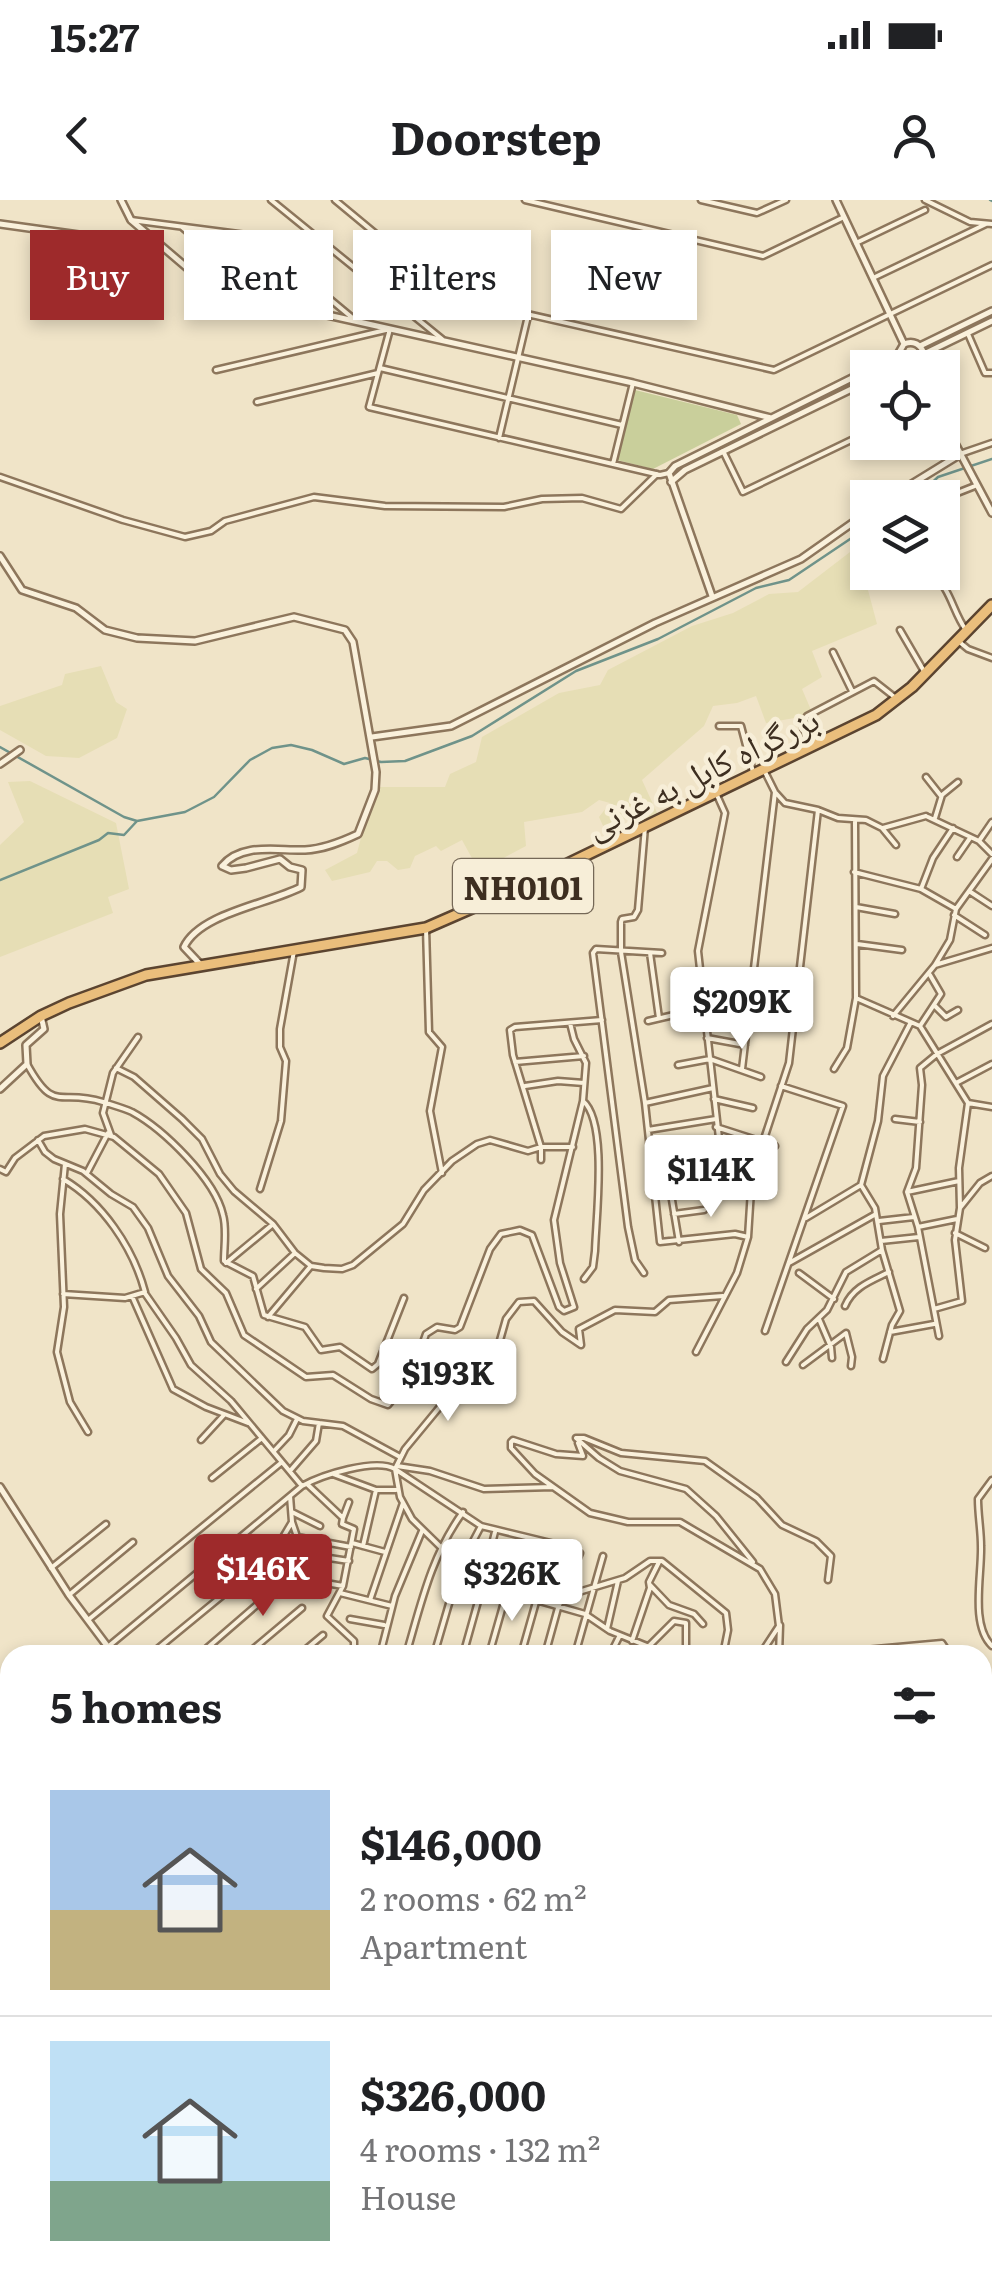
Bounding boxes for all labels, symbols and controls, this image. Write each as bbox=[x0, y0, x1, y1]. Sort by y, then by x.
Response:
text: 15:27 bbox=[50, 7, 139, 64]
text: Doorstep bbox=[390, 102, 602, 169]
icon: back bbox=[50, 108, 105, 163]
icon: person bbox=[887, 108, 942, 163]
chip: Buy bbox=[30, 230, 164, 320]
chip: Rent bbox=[184, 230, 333, 320]
chip: Filters bbox=[353, 230, 531, 320]
chip: New bbox=[551, 230, 697, 320]
map controls bbox=[850, 350, 960, 590]
button: locate bbox=[850, 350, 960, 460]
button: layers bbox=[850, 480, 960, 590]
street label: بزرگراه کابل به غزنی bbox=[575, 691, 827, 849]
road number: NH0101 bbox=[453, 859, 593, 913]
pin: $209K bbox=[672, 967, 812, 1052]
text: $209K bbox=[692, 975, 792, 1023]
pin: $114K bbox=[641, 1135, 781, 1220]
text: $114K bbox=[667, 1143, 755, 1191]
pin: $193K bbox=[378, 1339, 518, 1424]
text: $193K bbox=[401, 1347, 495, 1395]
pin: $146K bbox=[193, 1534, 333, 1619]
pin: $326K bbox=[442, 1539, 582, 1624]
text: $146K bbox=[216, 1542, 310, 1590]
text: $326K bbox=[463, 1547, 561, 1595]
text: 5 homes bbox=[50, 1674, 222, 1736]
icon: filters bbox=[887, 1678, 942, 1733]
text: $146,000 bbox=[360, 1811, 542, 1873]
icon: home bbox=[130, 1830, 250, 1950]
text: 2 rooms · 62 m² bbox=[360, 1873, 587, 1921]
text: Apartment bbox=[360, 1921, 527, 1969]
text: $326,000 bbox=[360, 2062, 546, 2124]
icon: home bbox=[130, 2081, 250, 2201]
text: 4 rooms · 132 m² bbox=[360, 2124, 600, 2172]
text: House bbox=[360, 2172, 456, 2220]

